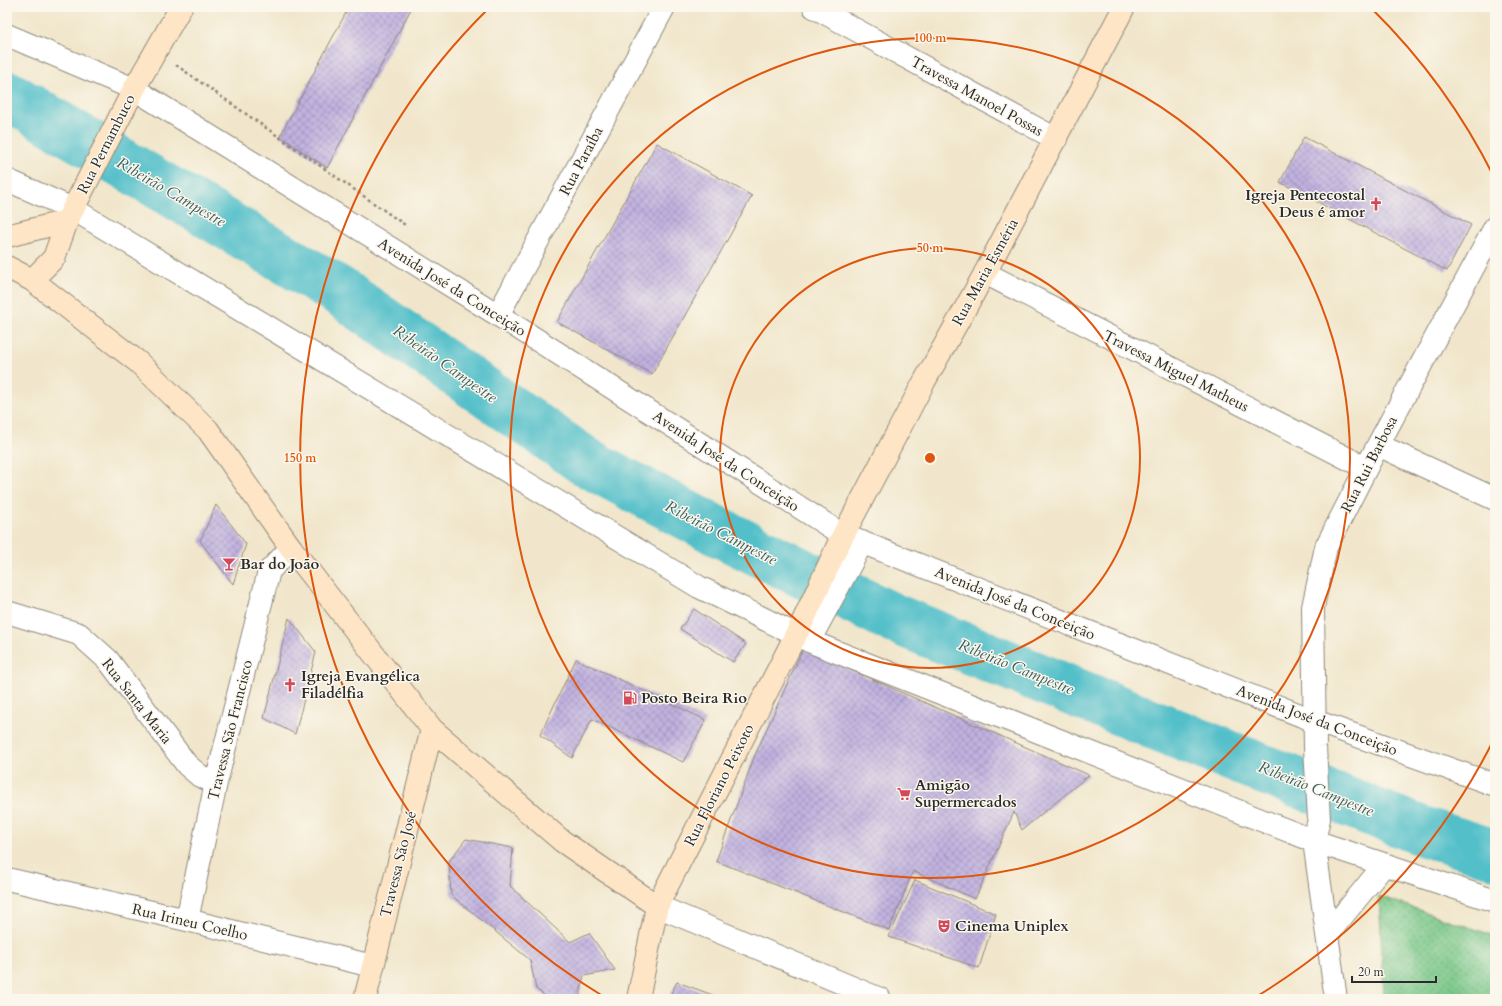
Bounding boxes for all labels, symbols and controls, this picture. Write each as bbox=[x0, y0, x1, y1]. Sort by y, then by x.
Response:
text: 100 m bbox=[914, 30, 947, 46]
street label: Travessa Manoel Possas bbox=[907, 51, 1047, 141]
street label: Rua Pernambuco bbox=[72, 91, 140, 197]
street label: Rua Paraíba bbox=[555, 123, 608, 199]
water label: Ribeirão Campestre bbox=[112, 152, 230, 233]
place label: Igreja Pentecostal Deus é amor bbox=[1245, 185, 1366, 222]
church icon: Igreja Pentecostal Deus é amor bbox=[1368, 196, 1384, 212]
street label: Rua Maria Esméria bbox=[947, 214, 1023, 329]
street label: Avenida José da Conceição bbox=[374, 233, 530, 341]
text: 50 m bbox=[917, 240, 944, 256]
water label: Ribeirão Campestre bbox=[388, 320, 502, 409]
street label: Travessa Miguel Matheus bbox=[1100, 326, 1252, 416]
street label: Avenida José da Conceição bbox=[649, 406, 803, 516]
street label: Rua Rui Barbosa bbox=[1336, 412, 1402, 516]
text: 150 m bbox=[284, 450, 317, 466]
centre of rings bbox=[923, 451, 937, 465]
water label: Ribeirão Campestre bbox=[661, 495, 781, 571]
place label: Bar do João bbox=[240, 554, 320, 574]
bar icon: Bar do João bbox=[221, 556, 237, 572]
street label: Avenida José da Conceição bbox=[932, 562, 1098, 644]
water label: Ribeirão Campestre bbox=[955, 634, 1078, 700]
street label: Rua Santa Maria bbox=[97, 654, 177, 748]
street label: Travessa São Francisco bbox=[203, 658, 257, 802]
place label: Igreja Evangélica Filadélfia bbox=[301, 666, 420, 703]
church icon: Igreja Evangélica Filadélfia bbox=[282, 677, 298, 693]
street label: Avenida José da Conceição bbox=[1233, 680, 1401, 760]
place label: Posto Beira Rio bbox=[641, 688, 747, 708]
fuel station icon: Posto Beira Rio bbox=[622, 690, 638, 706]
street label: Rua Floriano Peixoto bbox=[680, 720, 758, 850]
water label: Ribeirão Campestre bbox=[1255, 756, 1378, 822]
place label: Amigão Supermercados bbox=[915, 775, 1017, 812]
supermarket icon: Amigão Supermercados bbox=[896, 786, 912, 802]
street label: Travessa São José bbox=[375, 808, 421, 919]
street label: Rua Irineu Coelho bbox=[130, 899, 250, 945]
place label: Cinema Uniplex bbox=[955, 916, 1069, 936]
theatre icon: Cinema Uniplex bbox=[936, 918, 952, 934]
scale bar bbox=[1352, 958, 1436, 984]
text: 20 m bbox=[1358, 964, 1385, 980]

